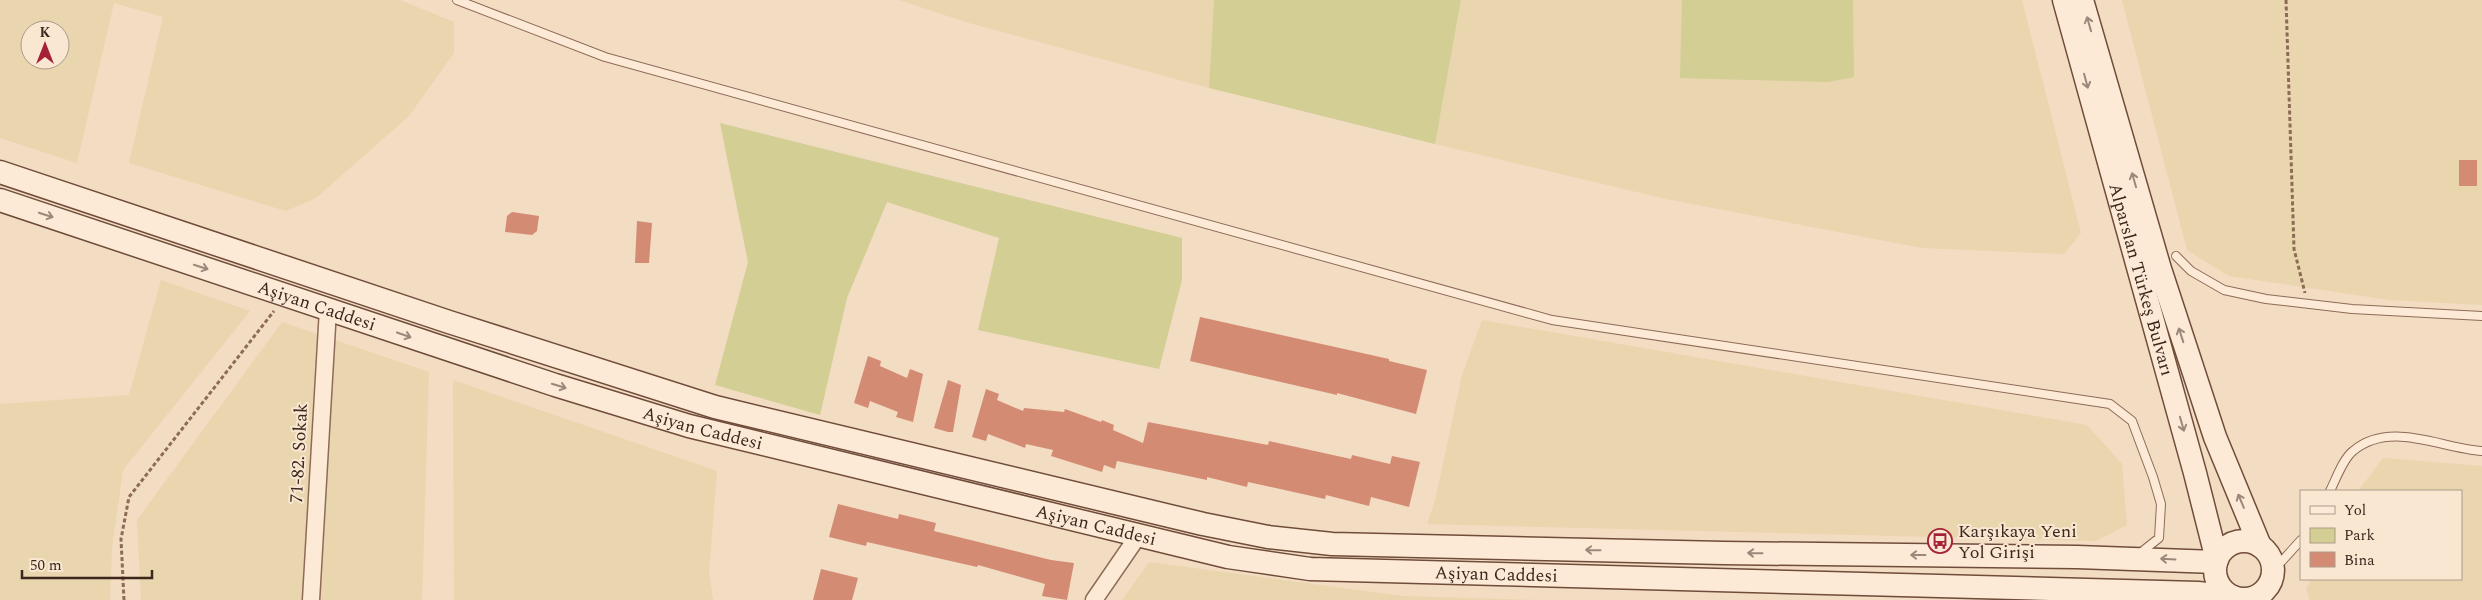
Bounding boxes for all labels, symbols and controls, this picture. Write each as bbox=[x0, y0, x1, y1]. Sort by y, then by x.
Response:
one-way arrow bbox=[2084, 16, 2093, 32]
north arrow bbox=[20, 20, 70, 70]
text: K bbox=[40, 22, 51, 43]
one-way arrow bbox=[2081, 72, 2091, 88]
one-way arrow bbox=[2129, 172, 2139, 188]
street label: Alparslan Türkeş Bulvarı bbox=[2102, 180, 2181, 379]
one-way arrow bbox=[38, 211, 54, 221]
one-way arrow bbox=[192, 262, 208, 272]
street label: Aşiyan Caddesi bbox=[254, 273, 380, 338]
one-way arrow bbox=[2176, 328, 2186, 344]
one-way arrow bbox=[396, 330, 412, 340]
one-way arrow bbox=[550, 382, 566, 391]
street label: Aşiyan Caddesi bbox=[639, 399, 766, 457]
street label: 71-82. Sokak bbox=[283, 402, 315, 504]
one-way arrow bbox=[2177, 415, 2187, 431]
legend bbox=[2300, 490, 2462, 580]
one-way arrow bbox=[2236, 494, 2246, 509]
street label: Aşiyan Caddesi bbox=[1033, 497, 1159, 553]
text: Yol bbox=[2344, 499, 2366, 522]
place label: Karşıkaya Yeni Yol Girişi bbox=[1958, 518, 2077, 566]
text: Park bbox=[2344, 524, 2375, 547]
bus stop icon: Karşıkaya Yeni Yol Girişi bbox=[1927, 528, 1953, 554]
one-way arrow bbox=[1585, 545, 1601, 555]
scale bar bbox=[22, 548, 152, 580]
one-way arrow bbox=[1747, 548, 1764, 558]
text: Bina bbox=[2344, 549, 2375, 572]
one-way arrow bbox=[1910, 550, 1926, 560]
text: 50 m bbox=[30, 554, 62, 577]
one-way arrow bbox=[2160, 555, 2176, 564]
street label: Aşiyan Caddesi bbox=[1434, 559, 1558, 589]

